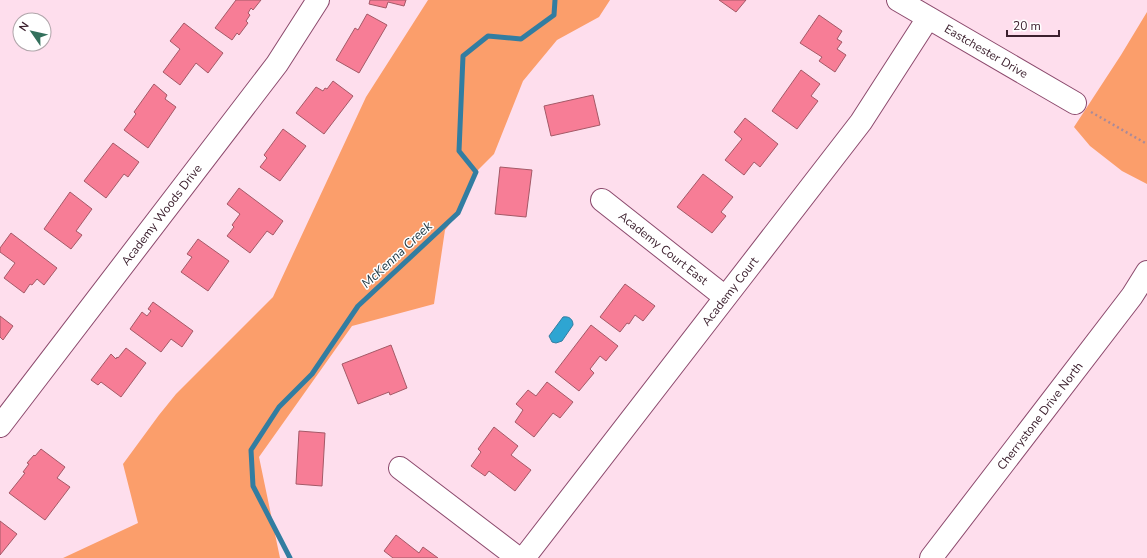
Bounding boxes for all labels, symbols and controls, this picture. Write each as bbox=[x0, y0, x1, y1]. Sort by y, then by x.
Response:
north arrow bbox=[12, 12, 52, 52]
scale bar bbox=[1007, 12, 1059, 38]
text: 20 m bbox=[1013, 18, 1041, 34]
text: N bbox=[16, 19, 33, 34]
street label: Eastchester Drive bbox=[941, 21, 1031, 82]
street label: Academy Woods Drive bbox=[118, 161, 206, 269]
street label: Academy Court East bbox=[615, 208, 712, 289]
water label: McKenna Creek bbox=[358, 217, 437, 293]
street label: Academy Court bbox=[698, 253, 762, 329]
street label: Cherrystone Drive North bbox=[993, 359, 1086, 473]

